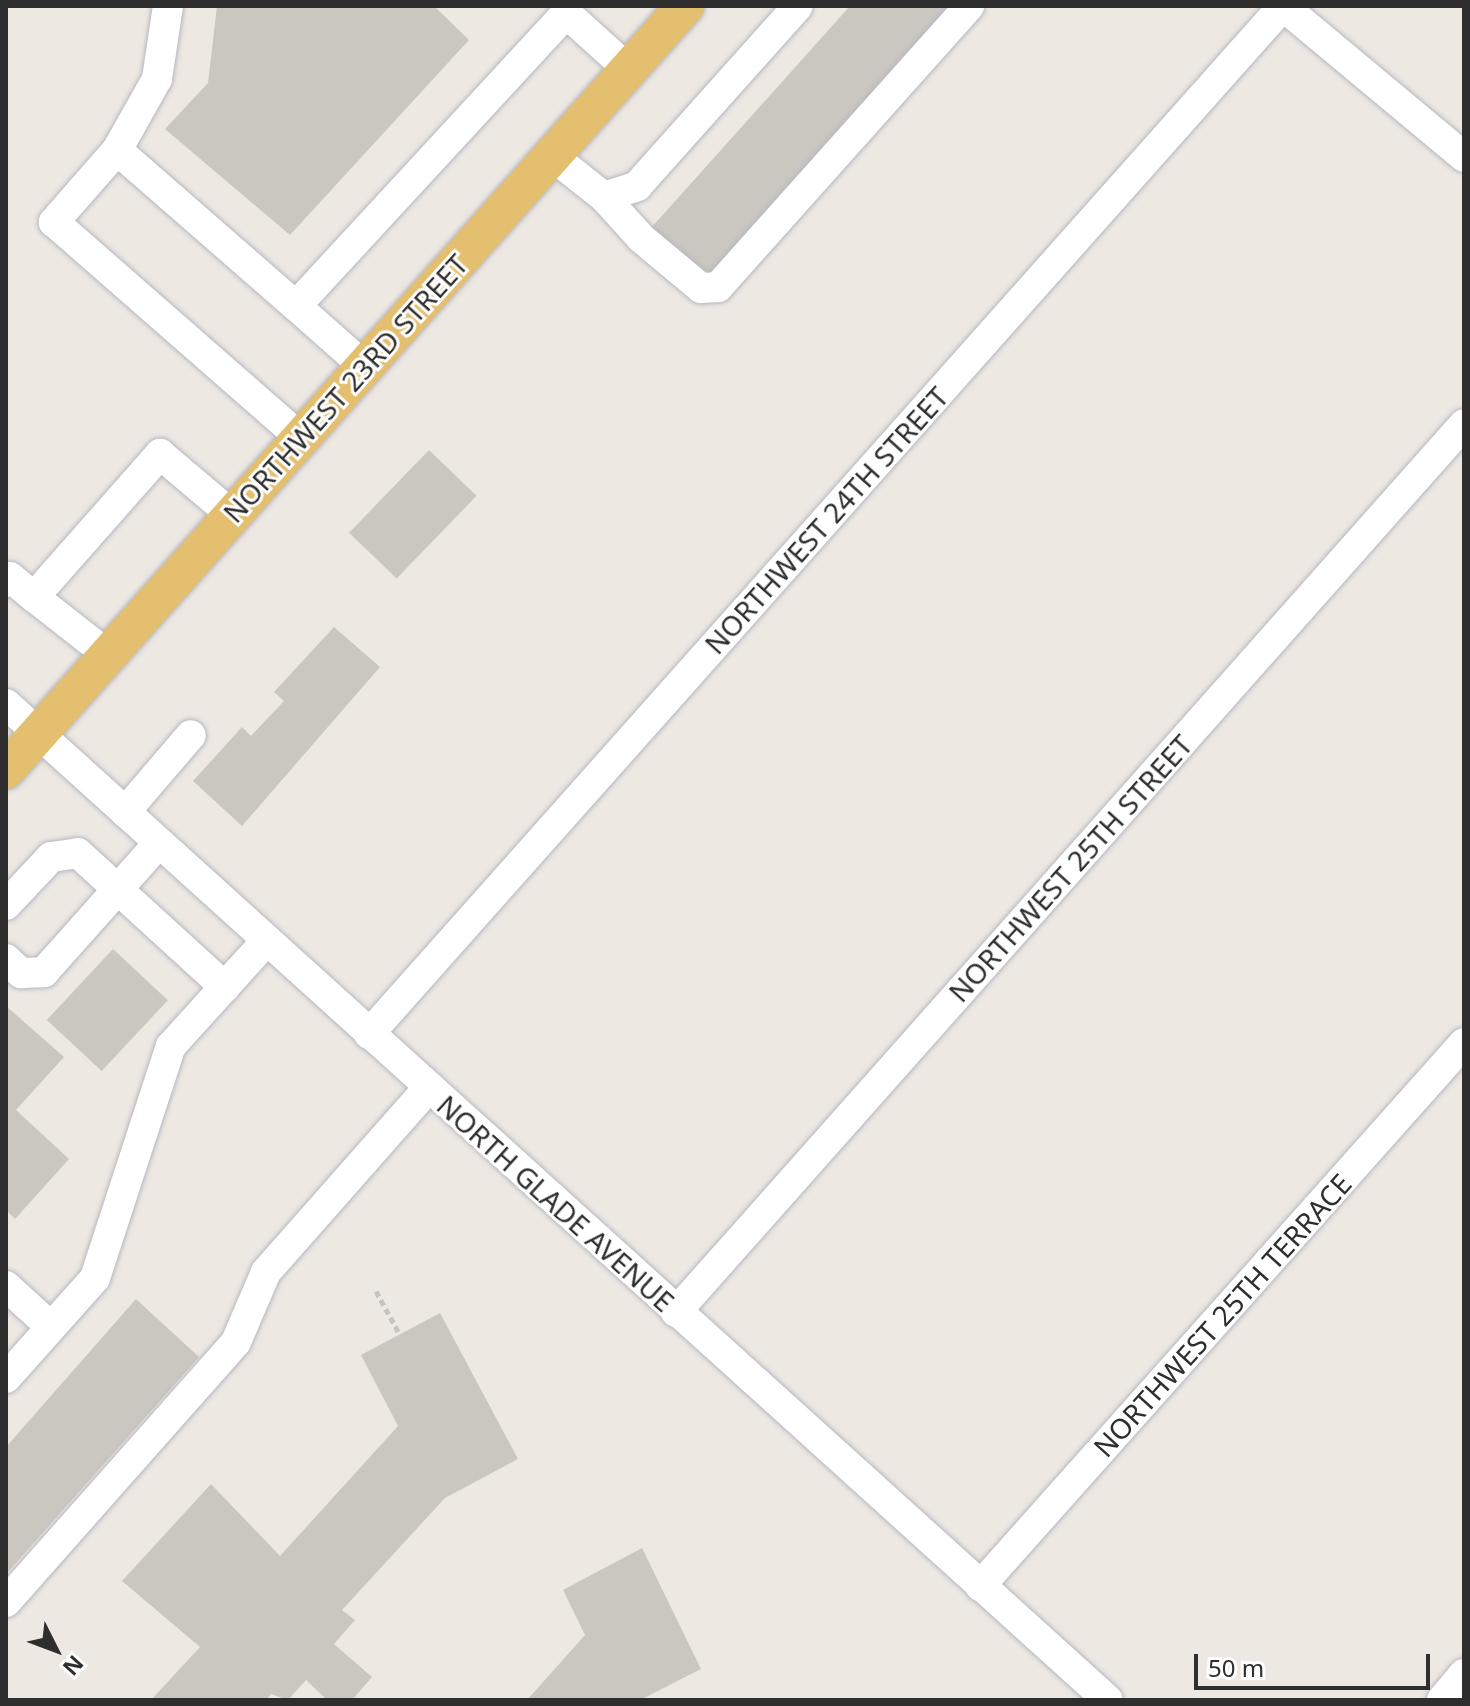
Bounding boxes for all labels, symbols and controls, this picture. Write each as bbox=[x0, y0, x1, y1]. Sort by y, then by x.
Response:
street label: NORTHWEST 23RD STREET bbox=[216, 247, 474, 529]
street label: NORTHWEST 24TH STREET bbox=[697, 380, 955, 660]
street label: NORTHWEST 25TH STREET bbox=[941, 728, 1199, 1008]
street label: NORTH GLADE AVENUE bbox=[431, 1088, 681, 1318]
street label: NORTHWEST 25TH TERRACE bbox=[1086, 1167, 1358, 1463]
north arrow bbox=[16, 1610, 96, 1690]
scale bar bbox=[1198, 1638, 1434, 1688]
text: N bbox=[57, 1649, 91, 1683]
text: 50 m bbox=[1208, 1651, 1264, 1684]

